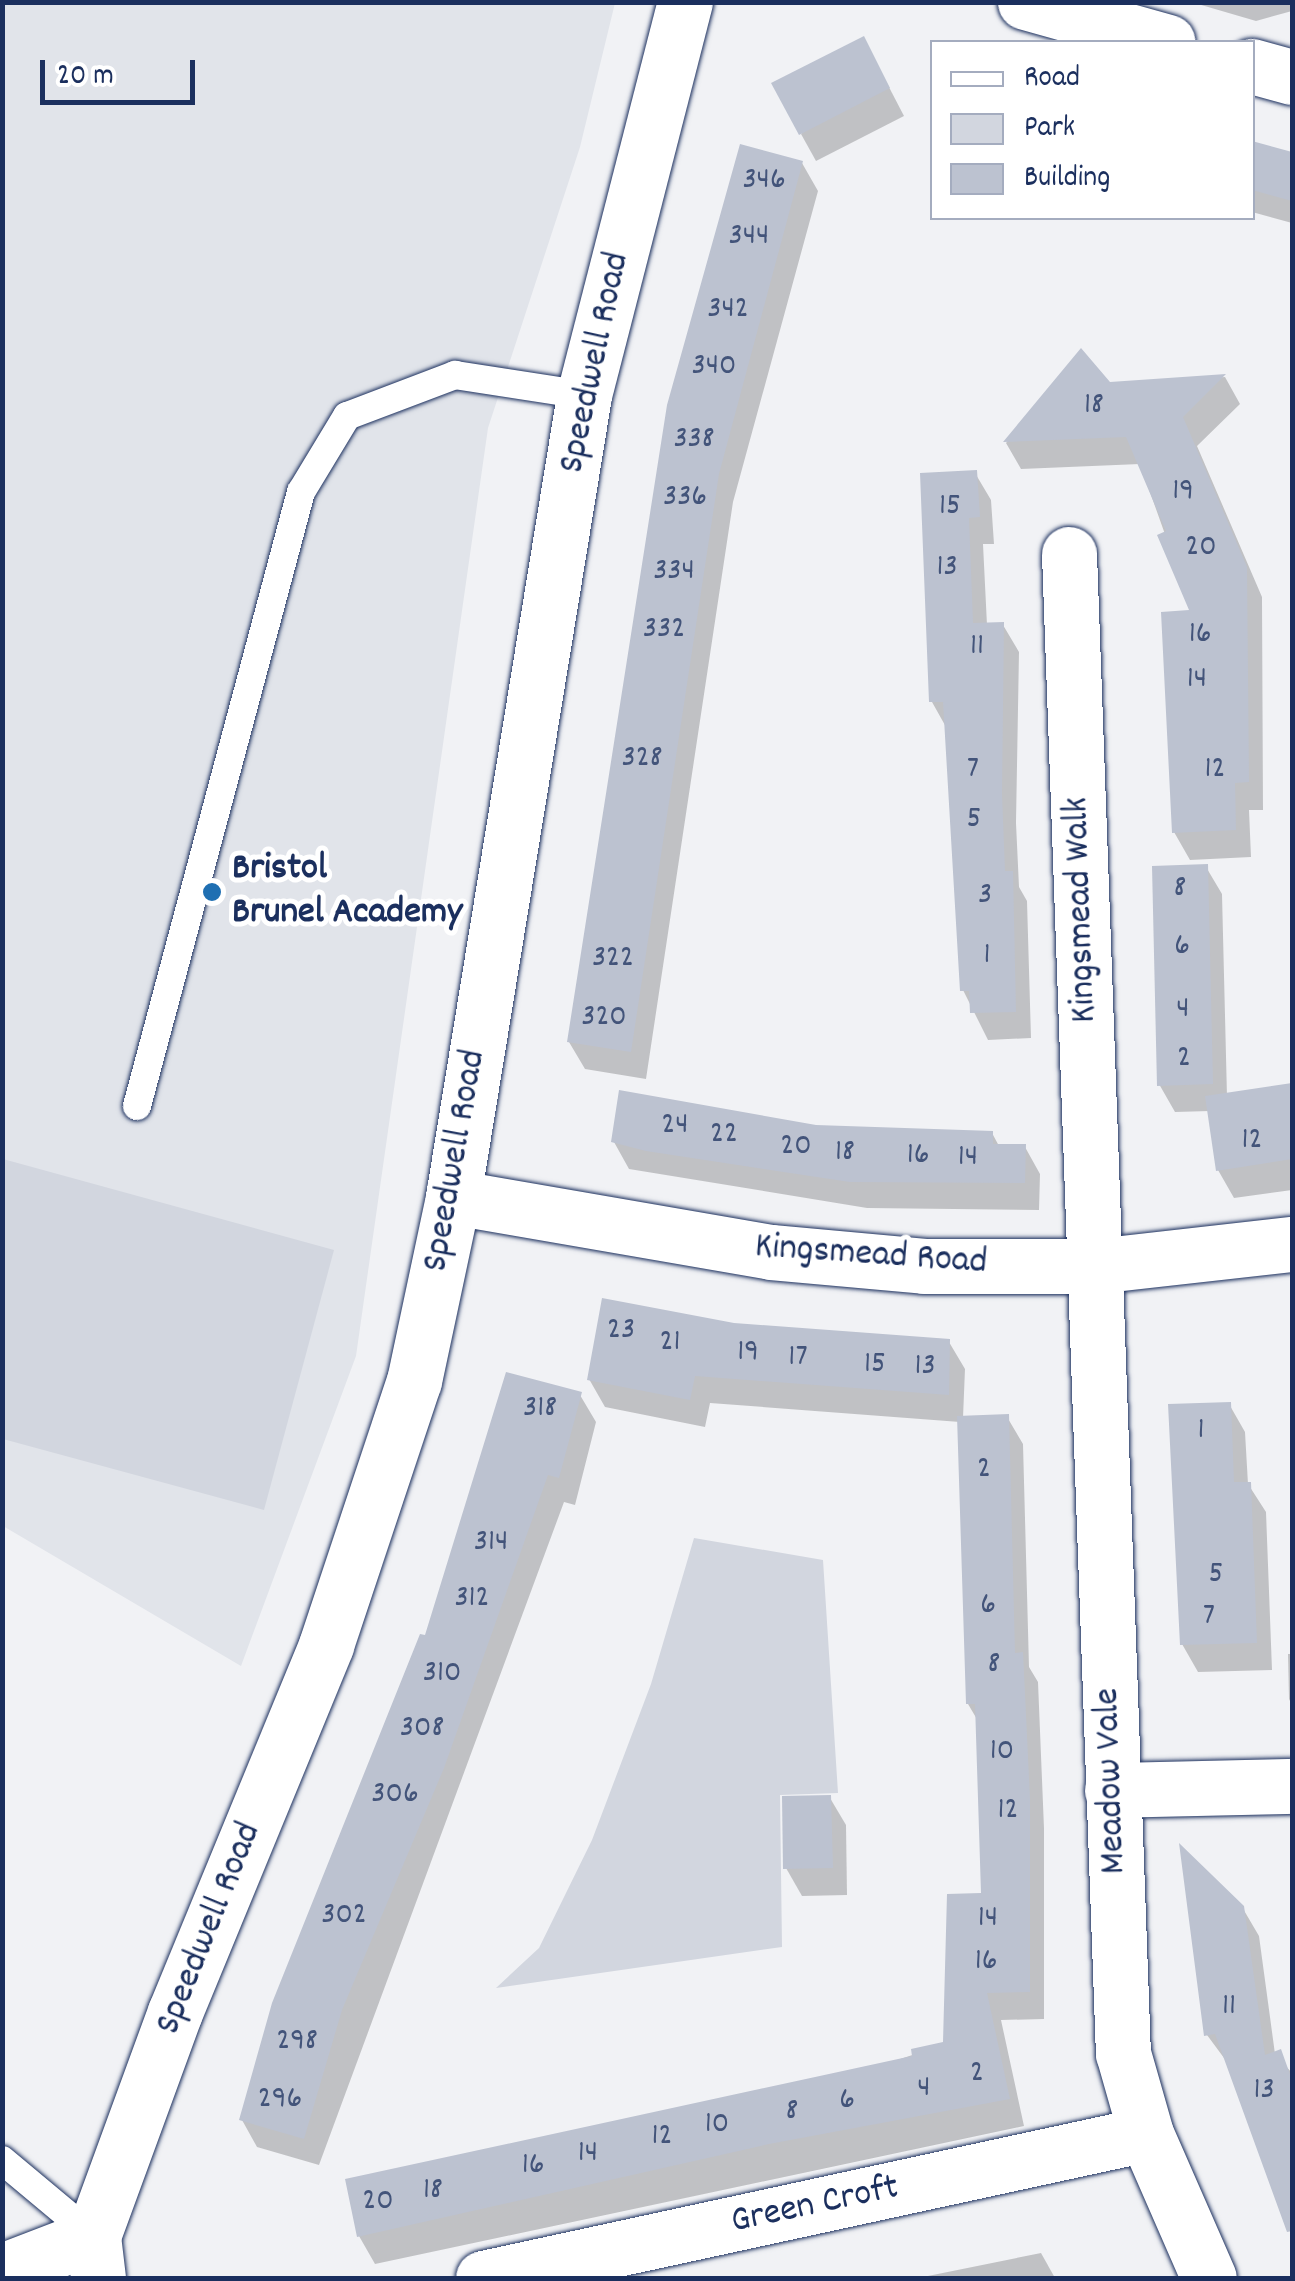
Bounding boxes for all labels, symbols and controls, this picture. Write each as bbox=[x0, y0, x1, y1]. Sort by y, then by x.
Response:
scale bar bbox=[45, 40, 200, 102]
legend bbox=[930, 40, 1255, 220]
text: 20 m bbox=[57, 56, 114, 99]
text: Road bbox=[1024, 58, 1080, 101]
text: Park bbox=[1024, 108, 1075, 151]
text: Building bbox=[1024, 158, 1110, 201]
house number: 346 bbox=[742, 162, 786, 200]
house number: 344 bbox=[729, 218, 769, 256]
street label: Speedwell Road bbox=[550, 248, 642, 478]
house number: 342 bbox=[707, 291, 749, 329]
house number: 340 bbox=[692, 348, 736, 386]
house number: 18 bbox=[1084, 387, 1104, 425]
house number: 338 bbox=[673, 421, 715, 459]
house number: 19 bbox=[1172, 473, 1194, 511]
house number: 336 bbox=[663, 479, 707, 517]
house number: 15 bbox=[939, 488, 961, 526]
house number: 20 bbox=[1185, 529, 1217, 567]
house number: 13 bbox=[936, 549, 958, 587]
house number: 334 bbox=[653, 553, 695, 591]
house number: 332 bbox=[643, 611, 685, 649]
house number: 16 bbox=[1189, 616, 1211, 654]
house number: 11 bbox=[970, 628, 984, 666]
house number: 14 bbox=[1187, 661, 1207, 699]
house number: 328 bbox=[621, 740, 663, 778]
house number: 7 bbox=[967, 751, 979, 789]
house number: 12 bbox=[1205, 751, 1225, 789]
street label: Kingsmead Walk bbox=[1055, 796, 1109, 1024]
house number: 5 bbox=[967, 801, 981, 839]
place label: Bristol Brunel Academy bbox=[232, 847, 462, 936]
house number: 8 bbox=[1174, 870, 1186, 908]
house number: 3 bbox=[978, 877, 992, 915]
marker: Bristol Brunel Academy bbox=[201, 881, 223, 903]
house number: 6 bbox=[1174, 928, 1190, 966]
house number: 1 bbox=[983, 937, 991, 975]
house number: 322 bbox=[592, 940, 634, 978]
house number: 4 bbox=[1176, 991, 1190, 1029]
house number: 320 bbox=[581, 999, 627, 1037]
house number: 2 bbox=[1177, 1040, 1191, 1078]
street label: Speedwell Road bbox=[414, 1046, 498, 1276]
house number: 24 bbox=[661, 1107, 689, 1145]
house number: 22 bbox=[710, 1116, 738, 1154]
house number: 12 bbox=[1242, 1122, 1262, 1160]
house number: 20 bbox=[780, 1128, 812, 1166]
house number: 18 bbox=[835, 1134, 855, 1172]
house number: 16 bbox=[907, 1137, 929, 1175]
house number: 14 bbox=[958, 1139, 978, 1177]
street label: Kingsmead Road bbox=[753, 1225, 989, 1287]
house number: 23 bbox=[607, 1312, 635, 1350]
house number: 21 bbox=[660, 1324, 680, 1362]
house number: 19 bbox=[737, 1334, 759, 1372]
house number: 17 bbox=[788, 1339, 808, 1377]
house number: 15 bbox=[864, 1346, 886, 1384]
house number: 13 bbox=[914, 1348, 936, 1386]
house number: 318 bbox=[523, 1390, 557, 1428]
house number: 1 bbox=[1197, 1412, 1205, 1450]
house number: 2 bbox=[977, 1451, 991, 1489]
house number: 314 bbox=[474, 1524, 508, 1562]
house number: 5 bbox=[1209, 1556, 1223, 1594]
house number: 312 bbox=[454, 1580, 490, 1618]
house number: 6 bbox=[980, 1587, 996, 1625]
house number: 7 bbox=[1203, 1598, 1215, 1636]
house number: 8 bbox=[988, 1646, 1000, 1684]
house number: 310 bbox=[423, 1655, 461, 1693]
street label: Meadow Vale bbox=[1086, 1687, 1138, 1875]
house number: 308 bbox=[400, 1710, 444, 1748]
house number: 10 bbox=[990, 1733, 1014, 1771]
house number: 306 bbox=[371, 1776, 419, 1814]
house number: 12 bbox=[998, 1792, 1018, 1830]
street label: Speedwell Road bbox=[147, 1816, 273, 2042]
house number: 302 bbox=[321, 1897, 367, 1935]
house number: 14 bbox=[978, 1900, 998, 1938]
house number: 16 bbox=[975, 1943, 997, 1981]
house number: 11 bbox=[1222, 1988, 1236, 2026]
house number: 298 bbox=[276, 2023, 318, 2061]
house number: 2 bbox=[970, 2055, 984, 2093]
house number: 4 bbox=[917, 2070, 931, 2108]
house number: 13 bbox=[1253, 2072, 1275, 2110]
house number: 296 bbox=[258, 2081, 302, 2119]
house number: 6 bbox=[839, 2082, 855, 2120]
house number: 8 bbox=[786, 2093, 798, 2131]
house number: 10 bbox=[705, 2106, 729, 2144]
house number: 12 bbox=[652, 2118, 672, 2156]
house number: 14 bbox=[578, 2135, 598, 2173]
house number: 16 bbox=[522, 2147, 544, 2185]
street label: Green Croft bbox=[727, 2166, 903, 2246]
house number: 18 bbox=[423, 2172, 443, 2210]
house number: 20 bbox=[362, 2183, 394, 2221]

